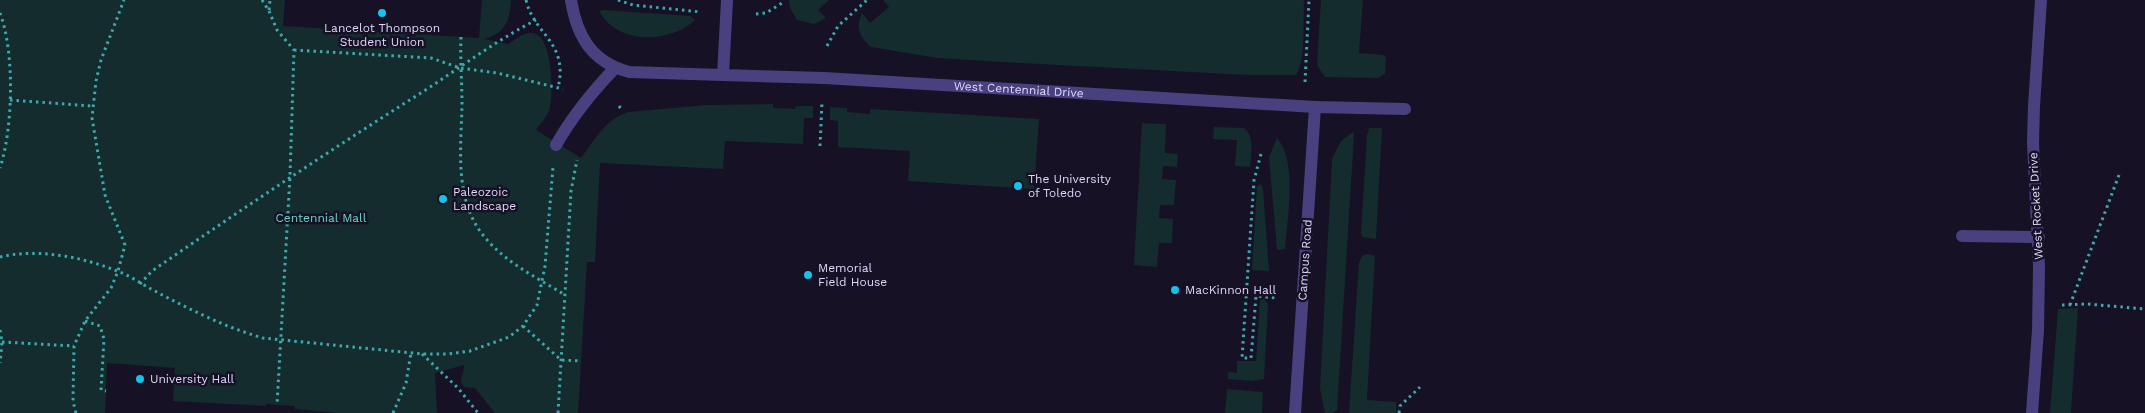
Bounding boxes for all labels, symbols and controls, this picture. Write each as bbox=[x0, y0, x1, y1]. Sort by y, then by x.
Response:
marker: Lancelot Thompson Student Union bbox=[376, 7, 388, 19]
place label: Lancelot Thompson Student Union bbox=[324, 21, 440, 49]
street label: West Centennial Drive bbox=[953, 79, 1084, 100]
street label: West Rocket Drive bbox=[2026, 152, 2046, 260]
place label: The University of Toledo bbox=[1028, 172, 1112, 200]
marker: The University of Toledo bbox=[1012, 180, 1024, 192]
place label: Paleozoic Landscape bbox=[453, 185, 516, 213]
marker: Paleozoic Landscape bbox=[437, 193, 449, 205]
park label: Centennial Mall bbox=[276, 211, 367, 225]
street label: Campus Road bbox=[1295, 219, 1315, 301]
place label: Memorial Field House bbox=[818, 261, 887, 289]
marker: Memorial Field House bbox=[802, 269, 814, 281]
place label: MacKinnon Hall bbox=[1185, 283, 1277, 297]
marker: MacKinnon Hall bbox=[1169, 284, 1181, 296]
place label: University Hall bbox=[150, 372, 235, 386]
marker: University Hall bbox=[134, 373, 146, 385]

